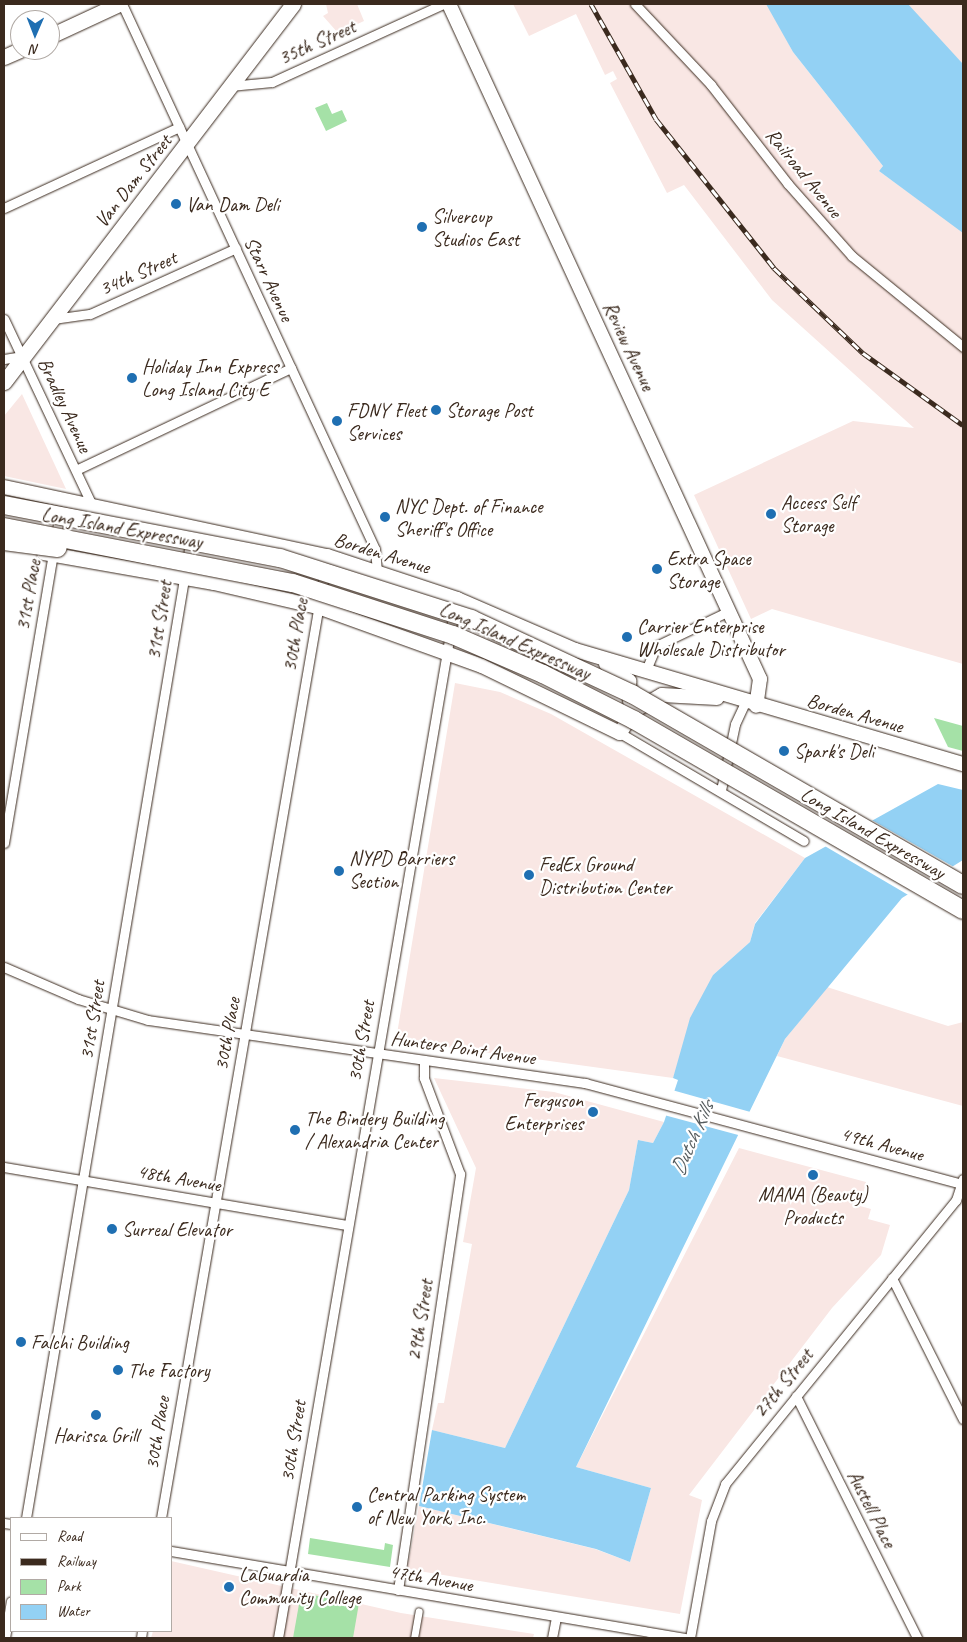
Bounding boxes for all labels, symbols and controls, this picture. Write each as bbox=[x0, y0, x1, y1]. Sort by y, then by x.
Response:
north arrow bbox=[10, 10, 60, 60]
street label: 35th Street bbox=[275, 14, 359, 70]
text: N bbox=[30, 41, 39, 58]
street label: Railroad Avenue bbox=[761, 123, 847, 223]
street label: Van Dam Street bbox=[89, 130, 177, 232]
place label: Van Dam Deli bbox=[186, 192, 279, 216]
marker: Van Dam Deli bbox=[170, 198, 182, 210]
place label: Silvercup Studios East bbox=[432, 204, 519, 251]
marker: Silvercup Studios East bbox=[416, 221, 428, 233]
street label: Starr Avenue bbox=[239, 233, 299, 325]
street label: 34th Street bbox=[96, 245, 180, 301]
street label: Review Avenue bbox=[598, 298, 660, 394]
street label: Bradley Avenue bbox=[33, 354, 97, 456]
place label: Holiday Inn Express Long Island City E bbox=[142, 354, 278, 401]
marker: Holiday Inn Express Long Island City E bbox=[126, 372, 138, 384]
place label: FDNY Fleet Services bbox=[347, 398, 426, 445]
place label: Storage Post bbox=[446, 398, 533, 422]
marker: Storage Post bbox=[430, 404, 442, 416]
marker: FDNY Fleet Services bbox=[331, 415, 343, 427]
place label: Access Self Storage bbox=[781, 490, 855, 537]
place label: NYC Dept. of Finance Sheriff's Office bbox=[395, 494, 543, 541]
street label: Long Island Expressway bbox=[40, 502, 204, 554]
marker: Access Self Storage bbox=[765, 508, 777, 520]
marker: NYC Dept. of Finance Sheriff's Office bbox=[379, 511, 391, 523]
street label: Borden Avenue bbox=[331, 527, 433, 579]
place label: Extra Space Storage bbox=[667, 546, 752, 593]
street label: 31st Place bbox=[10, 558, 46, 632]
marker: Extra Space Storage bbox=[651, 563, 663, 575]
street label: 31st Street bbox=[141, 579, 177, 661]
street label: 30th Place bbox=[277, 597, 313, 673]
street label: Long Island Expressway bbox=[436, 597, 594, 685]
place label: Carrier Enterprise Wholesale Distributor bbox=[637, 614, 785, 661]
marker: Carrier Enterprise Wholesale Distributor bbox=[621, 631, 633, 643]
street label: Borden Avenue bbox=[804, 688, 906, 738]
place label: Spark's Deli bbox=[794, 739, 874, 763]
marker: Spark's Deli bbox=[778, 745, 790, 757]
street label: Long Island Expressway bbox=[797, 782, 949, 884]
place label: NYPD Barriers Section bbox=[349, 847, 454, 894]
place label: FedEx Ground Distribution Center bbox=[539, 852, 672, 899]
marker: NYPD Barriers Section bbox=[333, 865, 345, 877]
marker: FedEx Ground Distribution Center bbox=[523, 869, 535, 881]
street label: 31st Street bbox=[74, 979, 110, 1061]
street label: 30th Place bbox=[209, 996, 245, 1072]
street label: 30th Street bbox=[342, 998, 380, 1084]
street label: Hunters Point Avenue bbox=[389, 1026, 537, 1070]
place label: Ferguson Enterprises bbox=[504, 1088, 583, 1135]
water label: Dutch Kills bbox=[665, 1097, 719, 1179]
place label: The Bindery Building / Alexandria Center bbox=[305, 1106, 444, 1153]
marker: Ferguson Enterprises bbox=[587, 1106, 599, 1118]
street label: 49th Avenue bbox=[838, 1121, 926, 1167]
marker: The Bindery Building / Alexandria Center bbox=[289, 1124, 301, 1136]
street label: 48th Avenue bbox=[135, 1159, 223, 1197]
marker: MANA (Beauty) Products bbox=[807, 1169, 819, 1181]
place label: MANA (Beauty) Products bbox=[758, 1183, 868, 1230]
place label: Surreal Elevator bbox=[122, 1217, 232, 1241]
marker: Surreal Elevator bbox=[106, 1223, 118, 1235]
street label: 29th Street bbox=[402, 1278, 438, 1362]
place label: Falchi Building bbox=[31, 1330, 129, 1354]
marker: Falchi Building bbox=[15, 1336, 27, 1348]
street label: 27th Street bbox=[748, 1344, 818, 1422]
place label: The Factory bbox=[128, 1358, 210, 1382]
marker: The Factory bbox=[112, 1364, 124, 1376]
street label: 30th Place bbox=[139, 1395, 175, 1471]
street label: 30th Street bbox=[275, 1399, 311, 1483]
marker: Harissa Grill bbox=[90, 1409, 102, 1421]
place label: Harissa Grill bbox=[53, 1423, 139, 1447]
street label: Austell Place bbox=[842, 1466, 902, 1552]
place label: Central Parking System of New York, Inc. bbox=[367, 1483, 526, 1530]
marker: Central Parking System of New York, Inc. bbox=[351, 1501, 363, 1513]
legend bbox=[10, 1517, 172, 1632]
text: Road bbox=[57, 1527, 82, 1546]
text: Railway bbox=[57, 1552, 96, 1571]
street label: 47th Avenue bbox=[387, 1559, 475, 1597]
place label: LaGuardia Community College bbox=[239, 1563, 361, 1610]
text: Park bbox=[57, 1577, 81, 1596]
marker: LaGuardia Community College bbox=[223, 1581, 235, 1593]
text: Water bbox=[57, 1602, 90, 1621]

